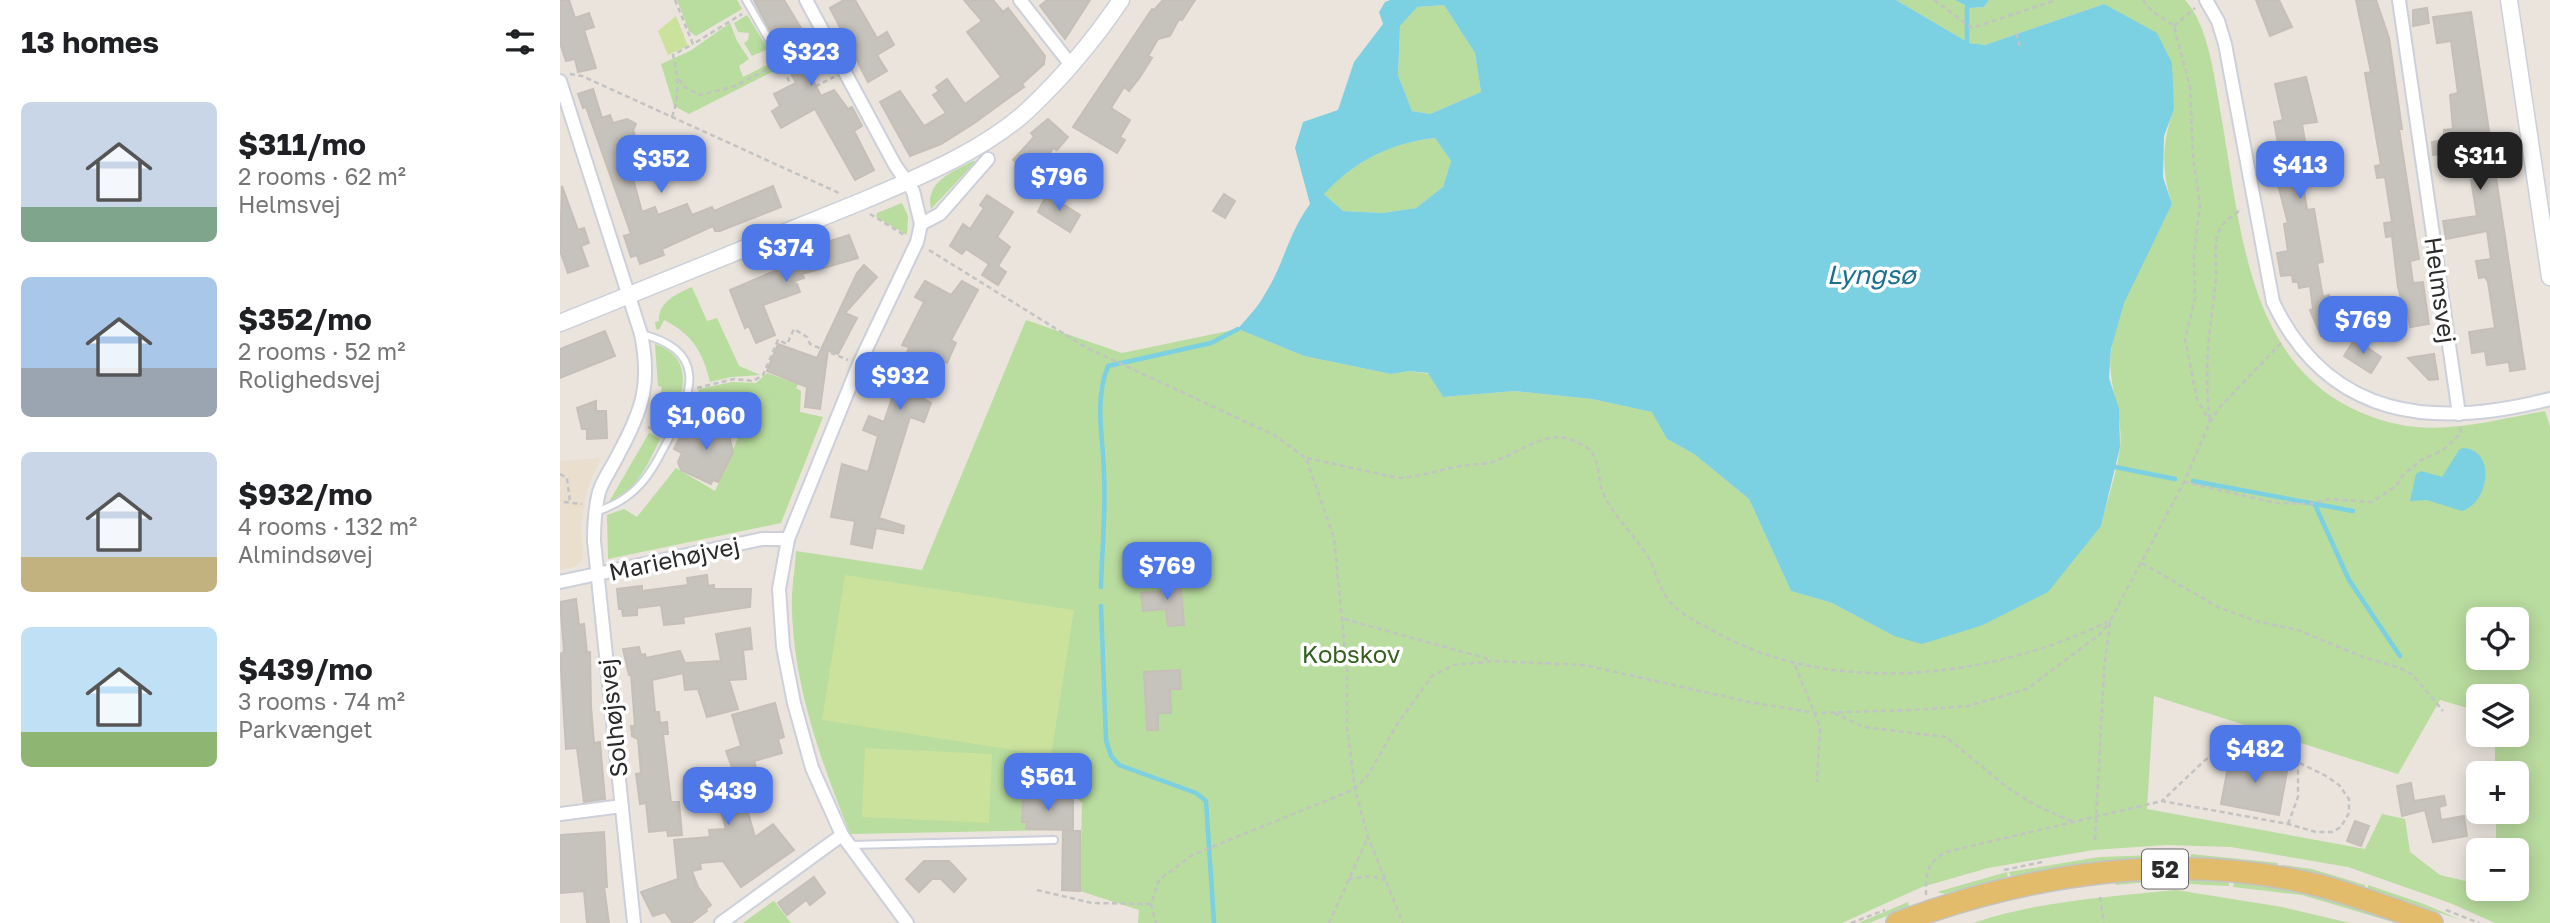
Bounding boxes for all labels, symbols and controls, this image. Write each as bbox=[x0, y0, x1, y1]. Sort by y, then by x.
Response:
icon: filters bbox=[501, 23, 539, 61]
text: 13 homes bbox=[21, 24, 159, 60]
pin: $323 bbox=[770, 28, 852, 88]
text: $323 bbox=[782, 37, 840, 65]
text: $311/mo bbox=[238, 126, 366, 162]
icon: home bbox=[77, 130, 161, 214]
pin: $311 bbox=[2439, 132, 2521, 192]
pin: $352 bbox=[620, 136, 702, 195]
text: $311 bbox=[2453, 141, 2507, 169]
pin: $413 bbox=[2259, 142, 2341, 201]
text: $352 bbox=[632, 144, 690, 172]
text: $413 bbox=[2272, 150, 2328, 178]
pin: $796 bbox=[1018, 154, 1100, 213]
text: 2 rooms · 62 m² bbox=[238, 162, 406, 190]
text: $796 bbox=[1030, 162, 1088, 190]
text: Helmsvej bbox=[238, 190, 341, 218]
pin: $374 bbox=[745, 224, 827, 284]
text: $374 bbox=[758, 233, 814, 261]
street label: Helmsvej bbox=[2419, 235, 2463, 345]
water label: Lyngsø bbox=[1827, 259, 1918, 290]
pin: $769 bbox=[2322, 296, 2404, 356]
text: $352/mo bbox=[238, 301, 372, 337]
icon: home bbox=[77, 305, 161, 389]
text: $769 bbox=[2334, 305, 2392, 333]
text: 2 rooms · 52 m² bbox=[238, 337, 405, 365]
pin: $932 bbox=[859, 352, 941, 412]
text: $932 bbox=[871, 361, 929, 389]
text: Rolighedsvej bbox=[238, 365, 381, 393]
pin: $1,060 bbox=[649, 392, 763, 452]
text: $1,060 bbox=[666, 401, 746, 429]
text: $932/mo bbox=[238, 476, 372, 512]
icon: home bbox=[77, 480, 161, 564]
text: 4 rooms · 132 m² bbox=[238, 512, 417, 540]
street label: Mariehøjvej bbox=[606, 530, 742, 586]
text: Almindsøvej bbox=[238, 540, 373, 568]
pin: $769 bbox=[1126, 542, 1208, 602]
text: $769 bbox=[1138, 551, 1196, 579]
map controls bbox=[2466, 607, 2529, 901]
button: locate bbox=[2466, 607, 2529, 670]
park label: Kobskov bbox=[1302, 639, 1400, 668]
text: $439/mo bbox=[238, 651, 373, 687]
icon: home bbox=[77, 655, 161, 739]
street label: Solhøjsvej bbox=[591, 657, 633, 779]
button: layers bbox=[2466, 684, 2529, 747]
text: 3 rooms · 74 m² bbox=[238, 687, 405, 715]
text: Parkvænget bbox=[238, 715, 373, 743]
pin: $482 bbox=[2214, 726, 2296, 785]
text: $482 bbox=[2226, 734, 2284, 762]
pin: $561 bbox=[1007, 754, 1089, 813]
button: + bbox=[2466, 761, 2529, 824]
text: $561 bbox=[1020, 762, 1076, 790]
pin: $439 bbox=[687, 768, 769, 827]
text: $439 bbox=[699, 776, 757, 804]
button: − bbox=[2466, 838, 2529, 901]
road number: 52 bbox=[2142, 849, 2188, 888]

